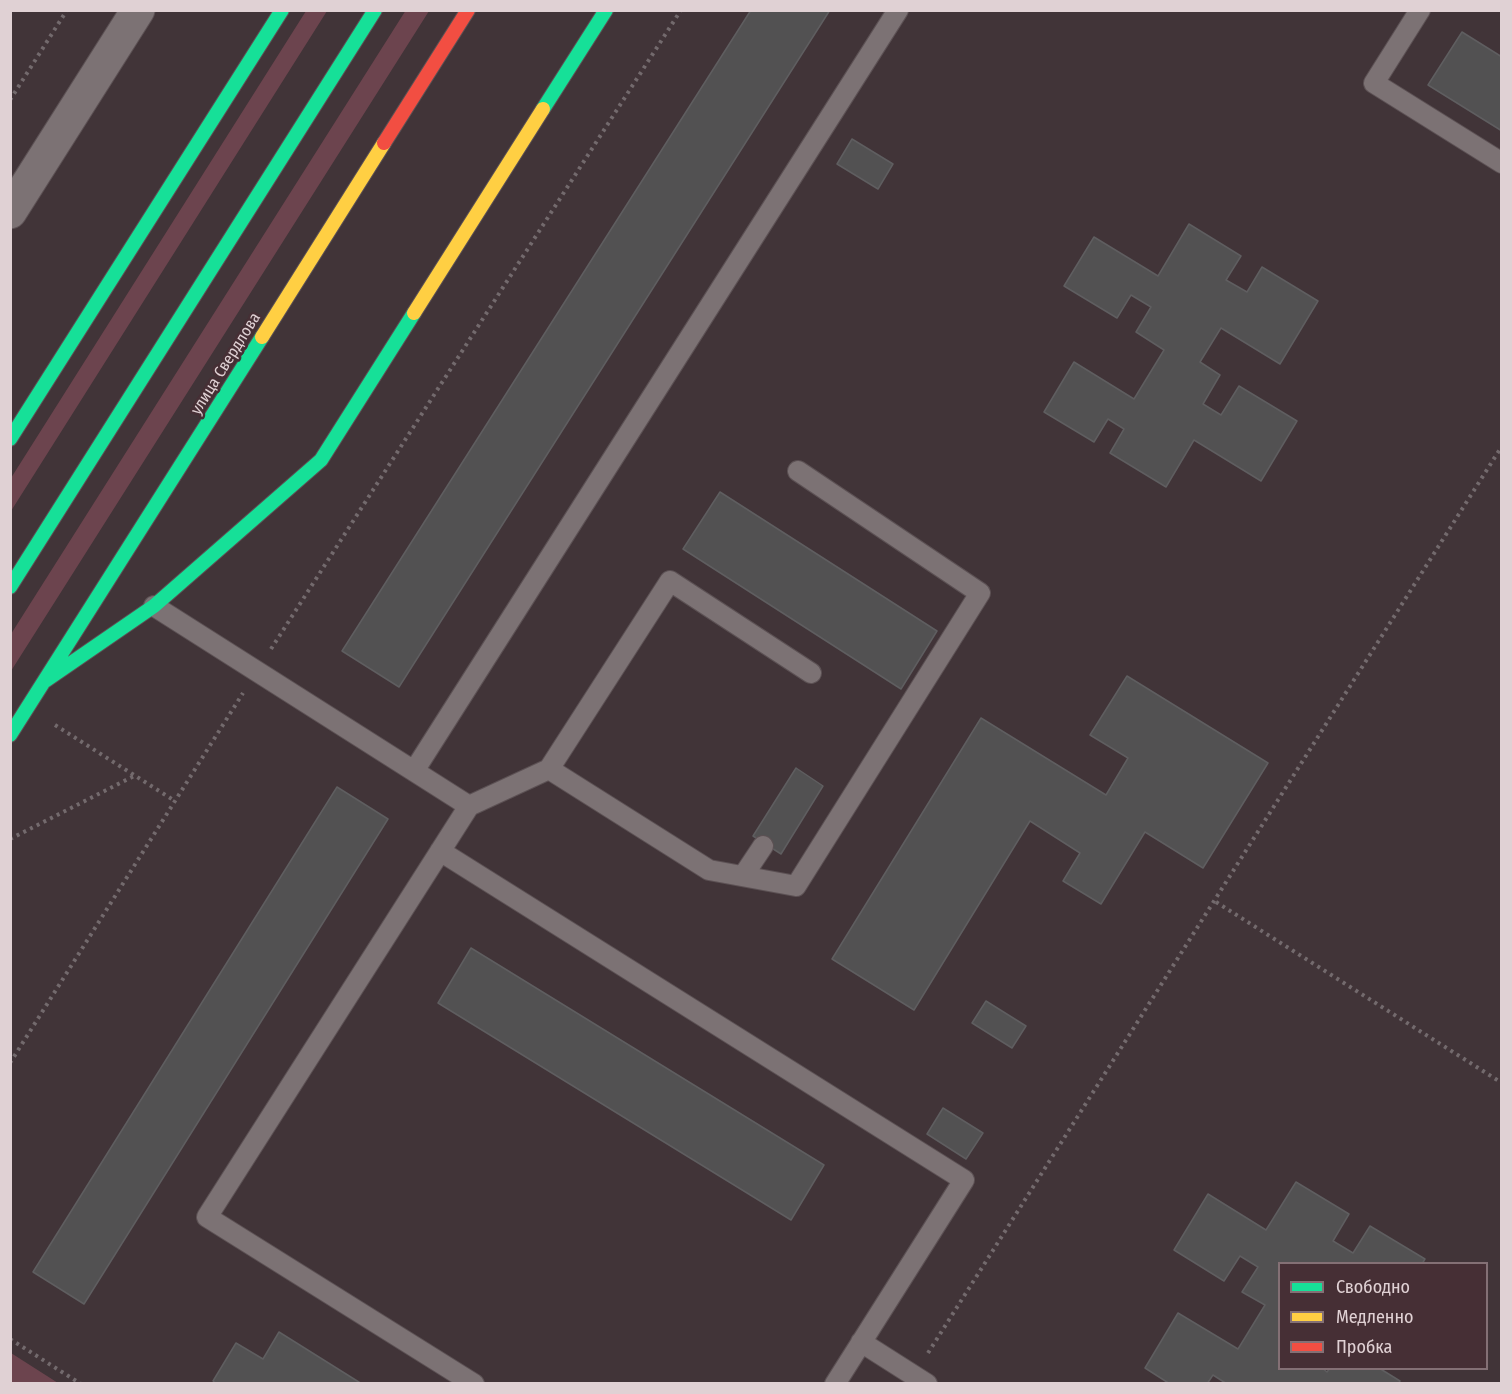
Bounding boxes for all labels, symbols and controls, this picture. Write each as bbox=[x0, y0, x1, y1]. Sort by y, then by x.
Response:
street label: улица Свердлова bbox=[187, 310, 265, 418]
legend bbox=[1278, 1262, 1488, 1370]
text: Свободно bbox=[1336, 1276, 1410, 1298]
text: Медленно bbox=[1336, 1306, 1414, 1328]
text: Пробка bbox=[1336, 1336, 1392, 1358]

